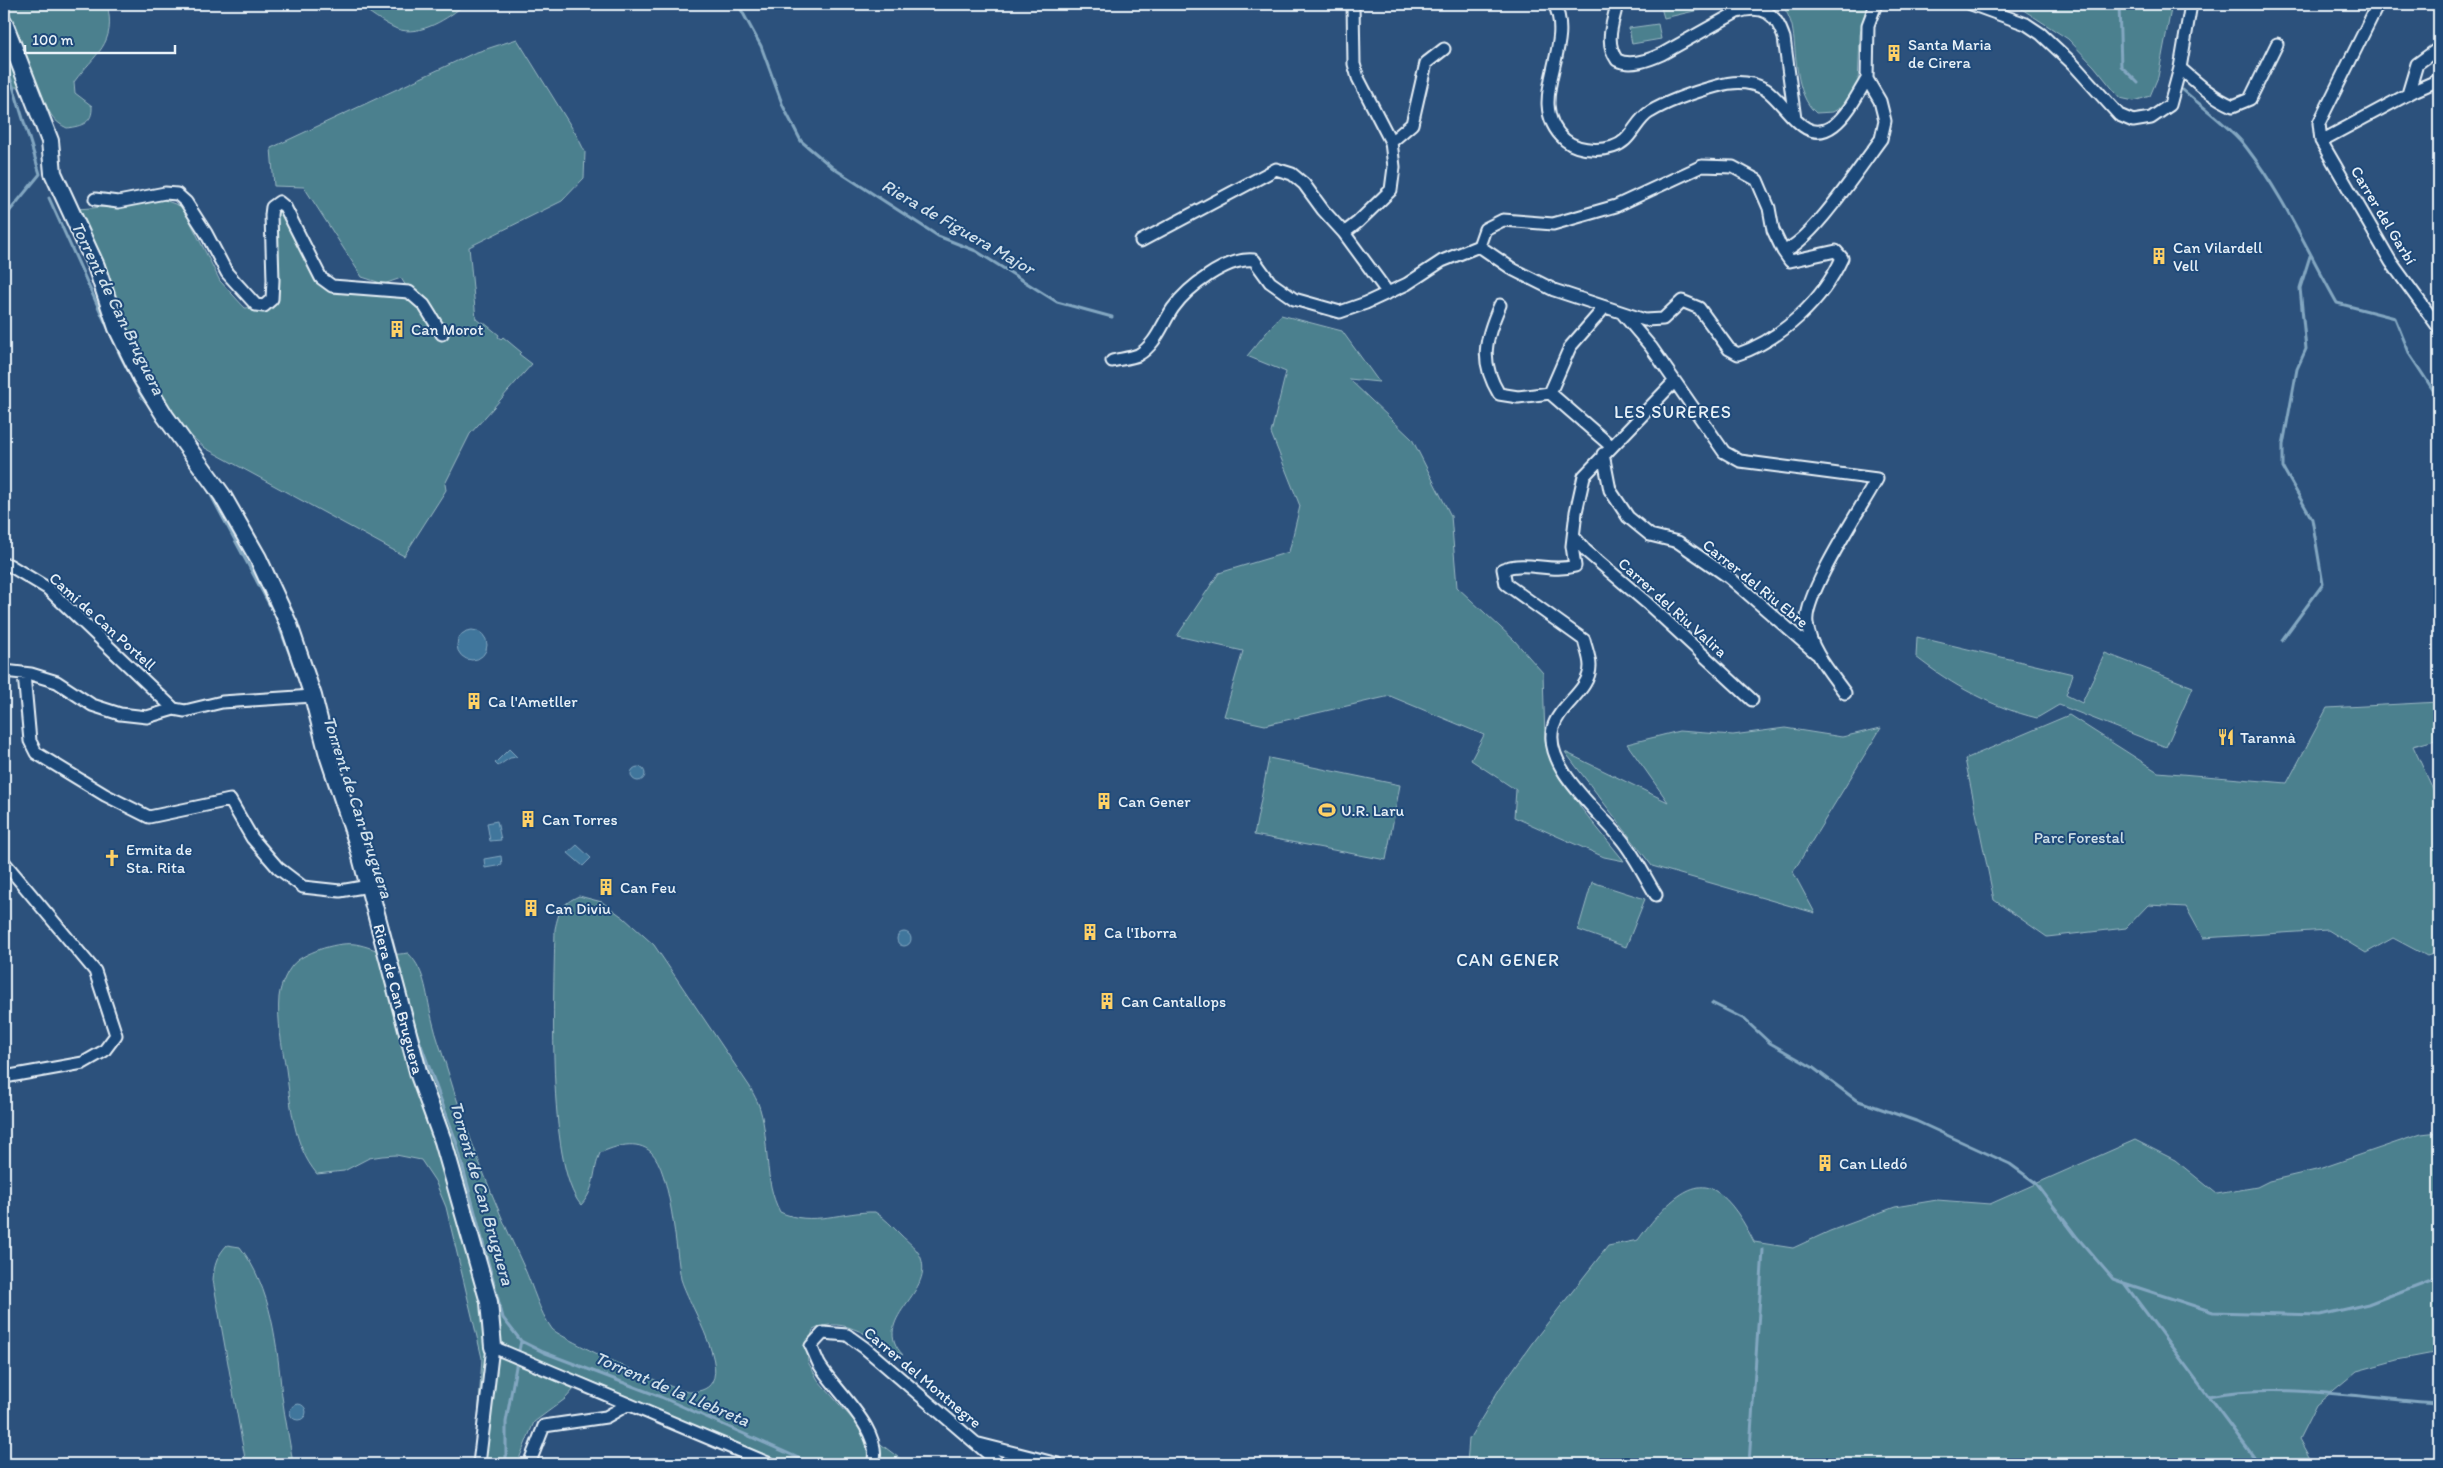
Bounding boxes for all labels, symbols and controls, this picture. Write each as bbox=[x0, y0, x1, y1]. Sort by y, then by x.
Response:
scale bar bbox=[25, 22, 175, 54]
text: 100 m bbox=[32, 31, 74, 49]
place label: Santa Maria de Cirera bbox=[1908, 35, 1991, 72]
building icon: Santa Maria de Cirera bbox=[1884, 43, 1904, 63]
street label: Carrer del Garbí bbox=[2347, 163, 2420, 268]
water label: Riera de Figuera Major bbox=[878, 174, 1040, 281]
water label: Torrent de Can Bruguera bbox=[66, 217, 170, 400]
place label: Can Vilardell Vell bbox=[2173, 238, 2263, 275]
building icon: Can Vilardell Vell bbox=[2149, 246, 2169, 266]
building icon: Can Morot bbox=[387, 319, 407, 339]
place label: Can Morot bbox=[411, 320, 483, 339]
district label: LES SURERES bbox=[1614, 401, 1732, 423]
street label: Carrer del Riu Ebre bbox=[1699, 535, 1812, 632]
street label: Carrer del Riu Valira bbox=[1614, 554, 1731, 661]
street label: Camí de Can Portell bbox=[45, 568, 160, 675]
building icon: Ca l'Ametller bbox=[464, 691, 484, 711]
place label: Ca l'Ametller bbox=[488, 692, 578, 711]
water label: Torrent de Can Bruguera bbox=[318, 713, 398, 902]
restaurant icon: Tarannà bbox=[2216, 727, 2236, 747]
place label: Tarannà bbox=[2240, 728, 2297, 747]
building icon: Can Gener bbox=[1094, 791, 1114, 811]
place label: Can Gener bbox=[1118, 792, 1191, 811]
sports icon: U.R. Laru bbox=[1317, 800, 1337, 820]
place label: U.R. Laru bbox=[1341, 801, 1405, 820]
building icon: Can Torres bbox=[518, 809, 538, 829]
place label: Can Torres bbox=[542, 810, 618, 829]
park label: Parc Forestal bbox=[2034, 828, 2125, 847]
place label: Ermita de Sta. Rita bbox=[126, 840, 192, 877]
church icon: Ermita de Sta. Rita bbox=[102, 848, 122, 868]
building icon: Can Feu bbox=[596, 877, 616, 897]
place label: Can Feu bbox=[620, 878, 676, 897]
building icon: Can Diviu bbox=[521, 898, 541, 918]
place label: Can Diviu bbox=[545, 899, 611, 918]
street label: Riera de Can Bruguera bbox=[369, 922, 428, 1077]
building icon: Ca l'Iborra bbox=[1080, 922, 1100, 942]
place label: Ca l'Iborra bbox=[1104, 923, 1178, 942]
district label: CAN GENER bbox=[1456, 949, 1560, 971]
building icon: Can Cantallops bbox=[1097, 991, 1117, 1011]
place label: Can Cantallops bbox=[1121, 992, 1226, 1011]
water label: Torrent de Can Bruguera bbox=[445, 1098, 519, 1289]
building icon: Can Lledó bbox=[1815, 1153, 1835, 1173]
place label: Can Lledó bbox=[1839, 1154, 1907, 1173]
street label: Carrer del Montnegre bbox=[860, 1323, 985, 1432]
water label: Torrent de la Llebreta bbox=[591, 1346, 753, 1432]

